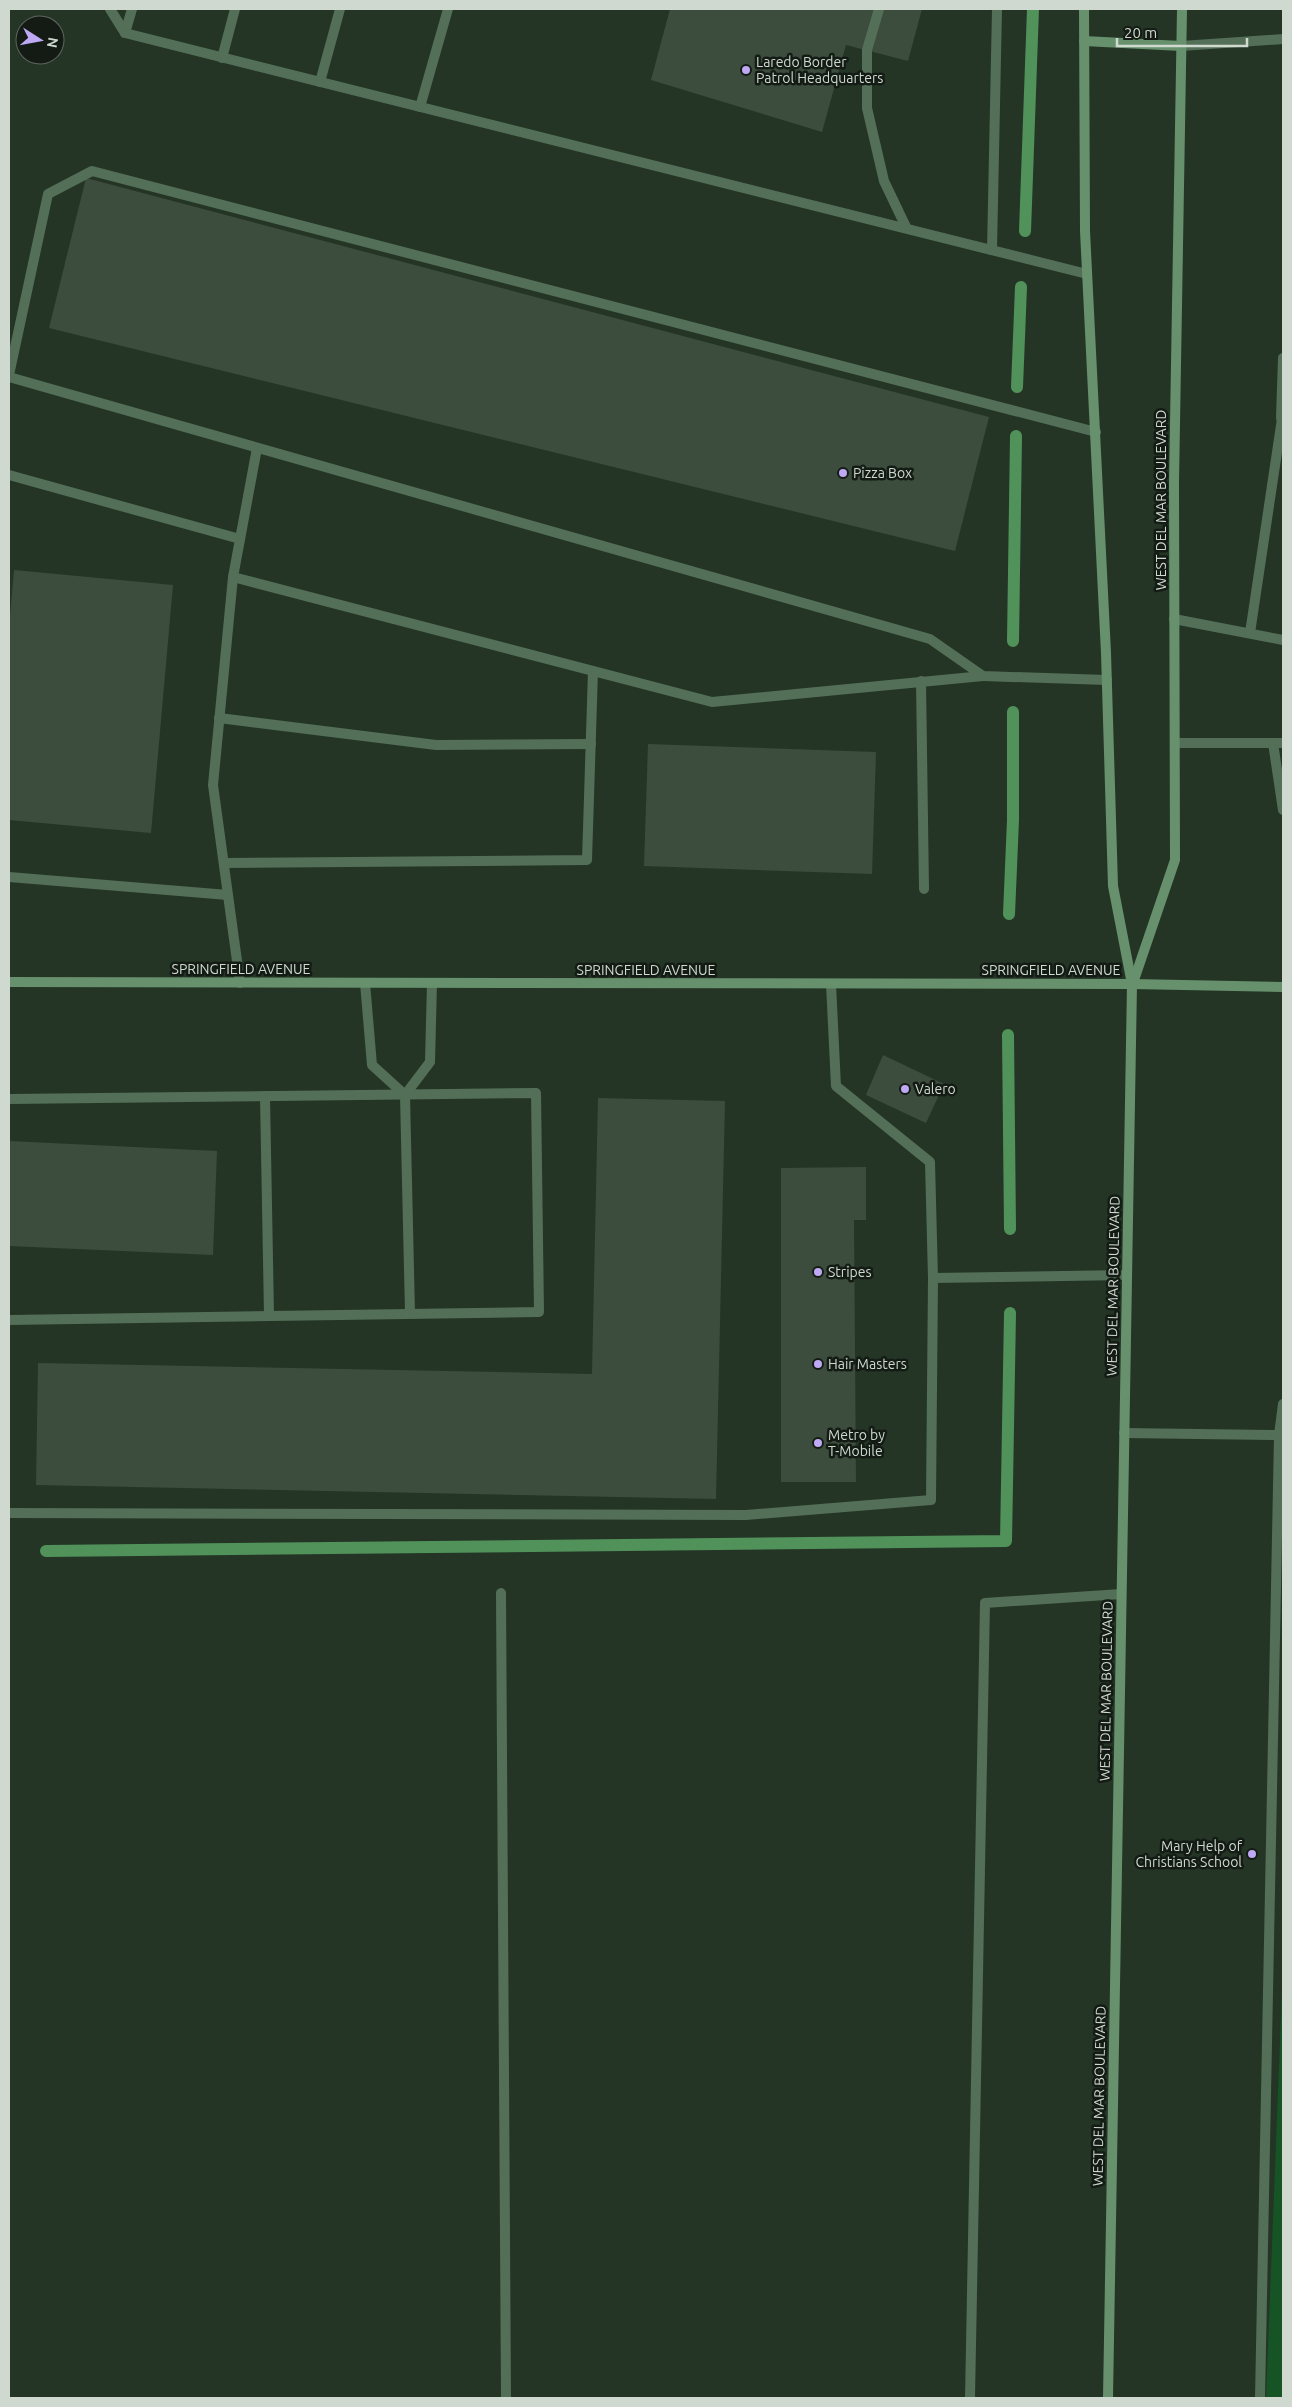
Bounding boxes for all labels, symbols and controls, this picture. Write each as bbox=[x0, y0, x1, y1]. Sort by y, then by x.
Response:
north arrow bbox=[15, 15, 65, 65]
scale bar bbox=[1117, 15, 1247, 47]
text: 20 m bbox=[1124, 24, 1157, 41]
text: N bbox=[44, 36, 62, 49]
place label: Laredo Border Patrol Headquarters bbox=[756, 54, 883, 86]
marker: Laredo Border Patrol Headquarters bbox=[740, 64, 752, 76]
street label: WEST DEL MAR BOULEVARD bbox=[1153, 410, 1169, 590]
place label: Pizza Box bbox=[853, 465, 912, 481]
marker: Pizza Box bbox=[837, 467, 849, 479]
street label: SPRINGFIELD AVENUE bbox=[172, 961, 311, 977]
street label: SPRINGFIELD AVENUE bbox=[577, 962, 716, 978]
street label: SPRINGFIELD AVENUE bbox=[982, 962, 1121, 978]
place label: Valero bbox=[915, 1081, 956, 1097]
marker: Valero bbox=[899, 1083, 911, 1095]
street label: WEST DEL MAR BOULEVARD bbox=[1103, 1195, 1123, 1376]
place label: Stripes bbox=[828, 1264, 872, 1280]
marker: Stripes bbox=[812, 1266, 824, 1278]
place label: Hair Masters bbox=[828, 1356, 907, 1372]
marker: Hair Masters bbox=[812, 1358, 824, 1370]
place label: Metro by T-Mobile bbox=[828, 1427, 885, 1459]
marker: Metro by T-Mobile bbox=[812, 1437, 824, 1449]
street label: WEST DEL MAR BOULEVARD bbox=[1096, 1600, 1116, 1781]
place label: Mary Help of Christians School bbox=[1135, 1838, 1243, 1870]
marker: Mary Help of Christians School bbox=[1246, 1848, 1258, 1860]
street label: WEST DEL MAR BOULEVARD bbox=[1089, 2005, 1109, 2186]

